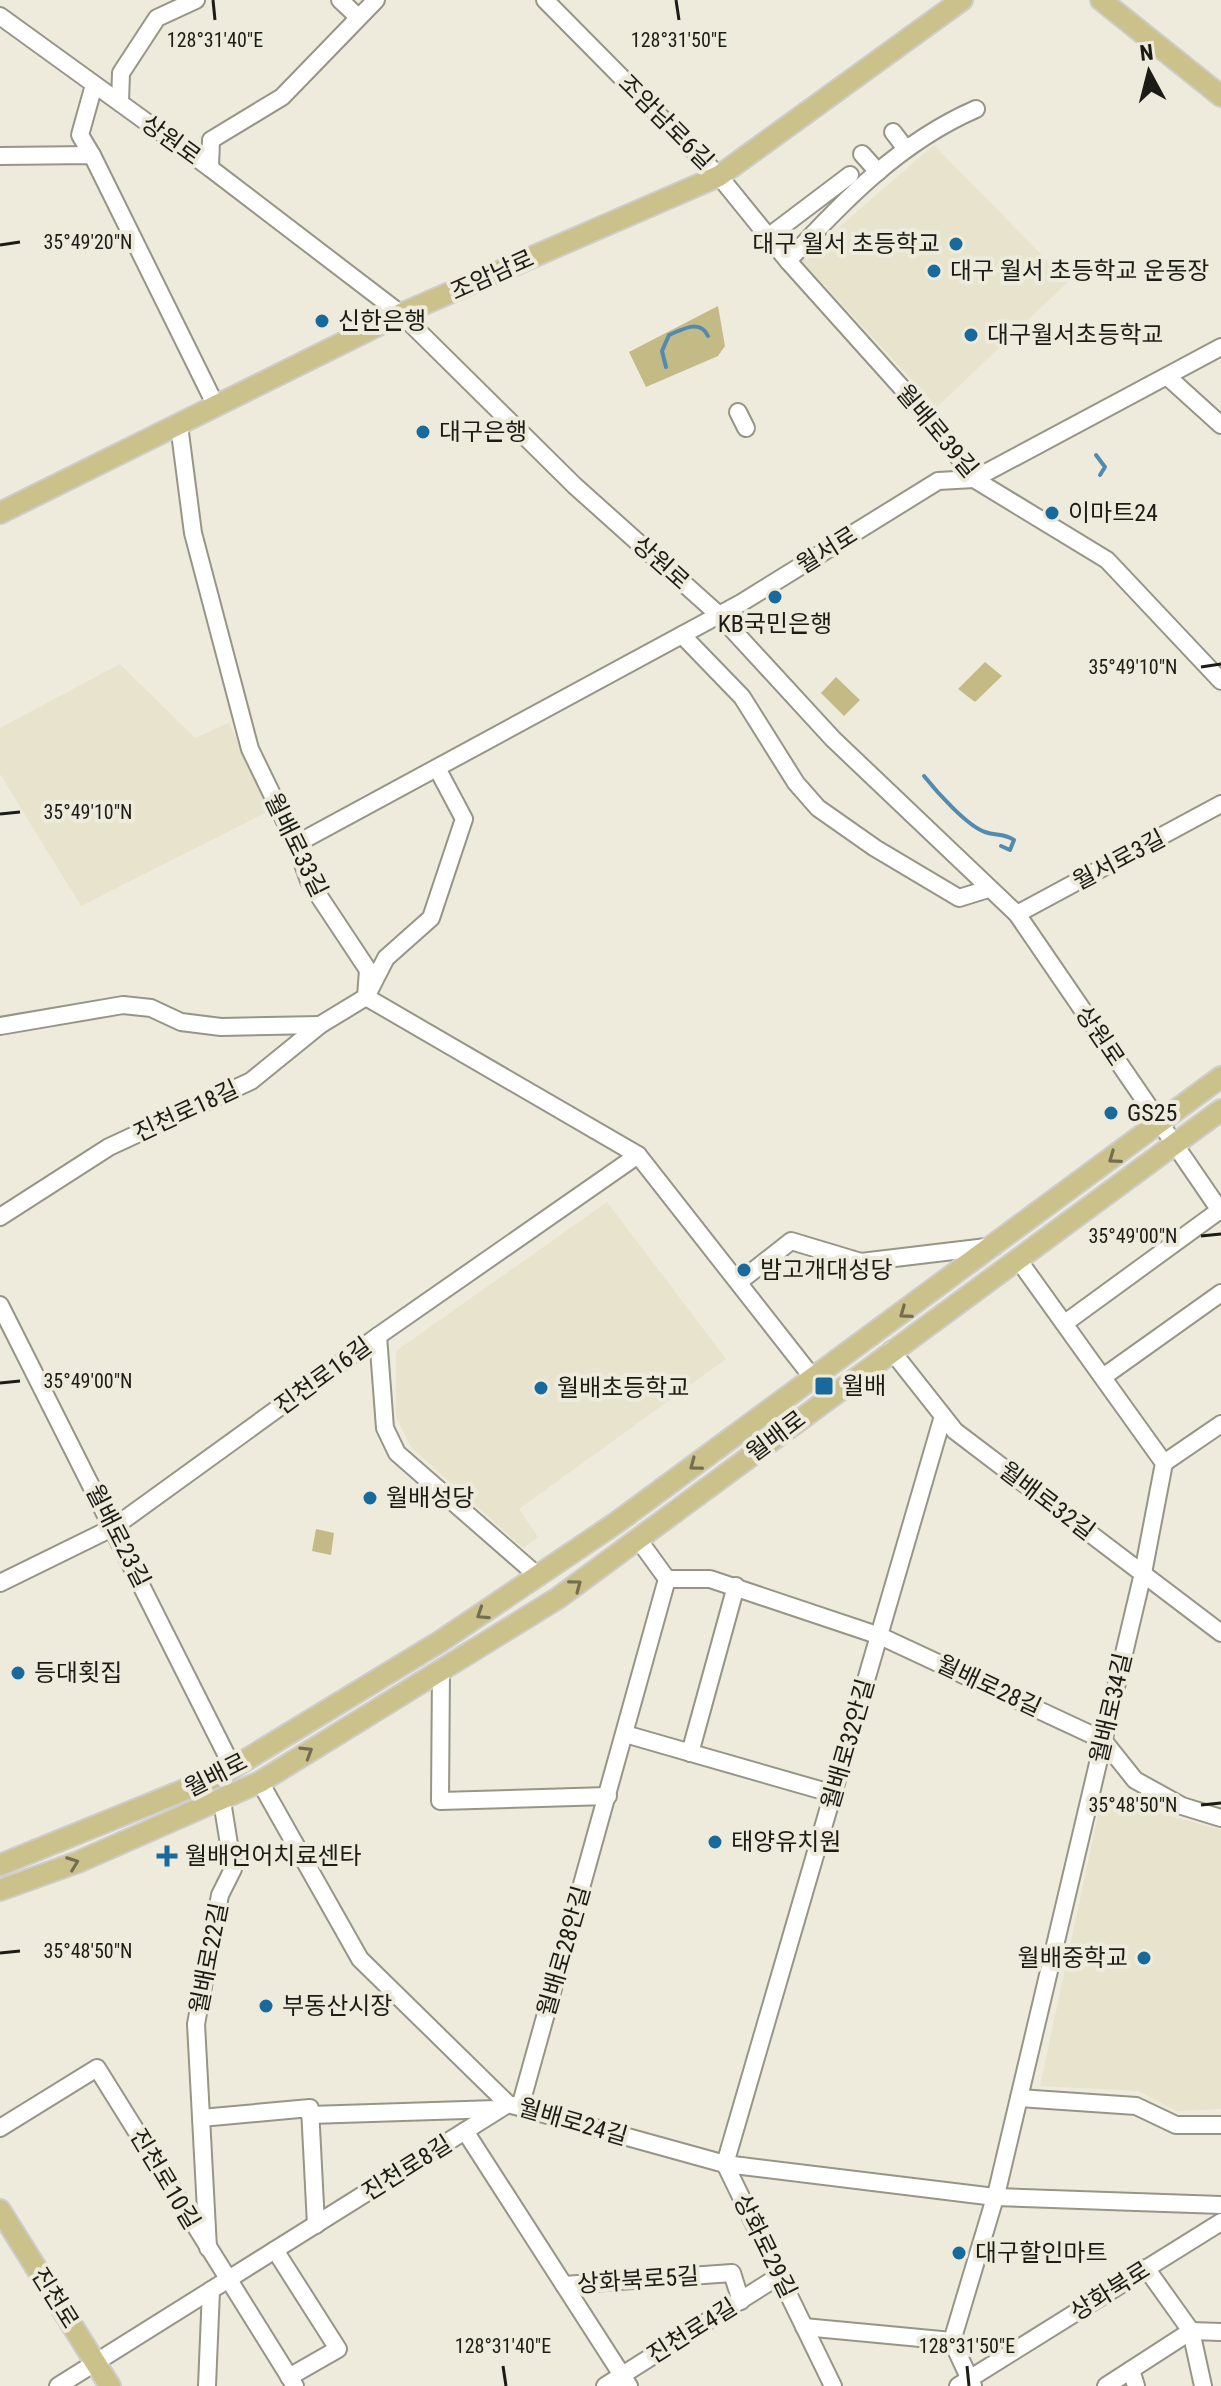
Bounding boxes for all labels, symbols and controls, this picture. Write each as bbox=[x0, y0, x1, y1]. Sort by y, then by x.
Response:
text: 128°31'40"E bbox=[167, 28, 263, 52]
text: 128°31'50"E bbox=[631, 28, 727, 52]
north arrow bbox=[1109, 32, 1189, 112]
text: N bbox=[1138, 39, 1155, 66]
street label: 조암남로6길 bbox=[613, 69, 719, 175]
street label: 상원로 bbox=[136, 109, 206, 171]
text: 35°49'20"N bbox=[43, 230, 133, 254]
place label: 대구 월서 초등학교 bbox=[752, 230, 940, 258]
marker: 대구 월서 초등학교 bbox=[947, 235, 965, 253]
street label: 조암남로 bbox=[446, 244, 538, 306]
place label: 대구 월서 초등학교 운동장 bbox=[950, 257, 1209, 285]
marker: 대구 월서 초등학교 운동장 bbox=[925, 262, 943, 280]
place label: 신한은행 bbox=[338, 307, 426, 335]
marker: 신한은행 bbox=[313, 312, 331, 330]
place label: 대구월서초등학교 bbox=[987, 321, 1164, 349]
marker: 대구월서초등학교 bbox=[962, 326, 980, 344]
street label: 월배로39길 bbox=[890, 379, 984, 483]
place label: 대구은행 bbox=[439, 418, 527, 446]
marker: 대구은행 bbox=[414, 423, 432, 441]
place label: 이마트24 bbox=[1068, 499, 1158, 527]
marker: 이마트24 bbox=[1043, 504, 1061, 522]
street label: 월서로 bbox=[791, 521, 863, 579]
street label: 상원로 bbox=[627, 530, 695, 596]
marker: KB국민은행 bbox=[766, 588, 784, 606]
place label: KB국민은행 bbox=[718, 610, 832, 638]
text: 35°49'10"N bbox=[1088, 655, 1178, 679]
street label: 월배로33길 bbox=[259, 789, 333, 901]
text: 35°49'10"N bbox=[43, 800, 133, 824]
street label: 월서로3길 bbox=[1068, 824, 1170, 896]
street label: 상원로 bbox=[1070, 1001, 1130, 1071]
street label: 진천로18길 bbox=[129, 1075, 243, 1147]
place label: GS25 bbox=[1127, 1099, 1177, 1127]
marker: GS25 bbox=[1102, 1104, 1120, 1122]
one-way arrow bbox=[1108, 1148, 1123, 1163]
text: 35°49'00"N bbox=[1088, 1224, 1178, 1248]
place label: 밤고개대성당 bbox=[760, 1256, 892, 1284]
marker: 밤고개대성당 bbox=[735, 1261, 753, 1279]
one-way arrow bbox=[899, 1303, 914, 1317]
street label: 진천로16길 bbox=[269, 1332, 377, 1420]
text: 35°49'00"N bbox=[43, 1369, 133, 1393]
place label: 월배 bbox=[842, 1372, 886, 1400]
place label: 월배초등학교 bbox=[557, 1374, 689, 1402]
marker: 월배 bbox=[813, 1375, 835, 1397]
marker: 월배초등학교 bbox=[532, 1379, 550, 1397]
street label: 월배로 bbox=[741, 1405, 811, 1467]
one-way arrow bbox=[689, 1456, 703, 1470]
street label: 월배로32길 bbox=[994, 1456, 1100, 1546]
street label: 월배로23길 bbox=[80, 1480, 156, 1592]
place label: 월배성당 bbox=[386, 1484, 474, 1512]
marker: 월배성당 bbox=[361, 1489, 379, 1507]
one-way arrow bbox=[567, 1581, 582, 1595]
one-way arrow bbox=[476, 1605, 491, 1620]
street label: 월배로28길 bbox=[932, 1650, 1046, 1722]
street label: 월배로34길 bbox=[1085, 1650, 1137, 1766]
place label: 등대횟집 bbox=[34, 1659, 122, 1687]
marker: 등대횟집 bbox=[9, 1664, 27, 1682]
street label: 월배로32안길 bbox=[816, 1676, 880, 1812]
one-way arrow bbox=[299, 1746, 313, 1761]
street label: 월배로 bbox=[180, 1747, 252, 1803]
text: 35°48'50"N bbox=[1088, 1793, 1178, 1817]
place label: 태양유치원 bbox=[731, 1828, 841, 1856]
marker: 태양유치원 bbox=[706, 1833, 724, 1851]
place label: 월배언어치료센타 bbox=[185, 1842, 362, 1870]
marker: 월배언어치료센타 bbox=[156, 1845, 178, 1867]
one-way arrow bbox=[65, 1856, 79, 1873]
street label: 월배로28안길 bbox=[532, 1883, 596, 2019]
street label: 월배로22길 bbox=[185, 1900, 233, 2016]
text: 35°48'50"N bbox=[43, 1939, 133, 1963]
place label: 월배중학교 bbox=[1018, 1944, 1128, 1972]
marker: 월배중학교 bbox=[1135, 1949, 1153, 1967]
place label: 부동산시장 bbox=[282, 1992, 392, 2020]
marker: 부동산시장 bbox=[257, 1997, 275, 2015]
street label: 월배로24길 bbox=[515, 2093, 631, 2151]
street label: 진천로10길 bbox=[124, 2124, 206, 2234]
street label: 진천로8길 bbox=[357, 2130, 457, 2206]
street label: 상화로29길 bbox=[728, 2190, 802, 2302]
place label: 대구할인마트 bbox=[975, 2239, 1107, 2267]
marker: 대구할인마트 bbox=[950, 2244, 968, 2262]
street label: 상화북로 bbox=[1065, 2256, 1155, 2326]
street label: 진천로 bbox=[26, 2262, 84, 2334]
street label: 상화북로5길 bbox=[576, 2262, 700, 2298]
street label: 진천로4길 bbox=[642, 2293, 742, 2369]
text: 128°31'40"E bbox=[455, 2334, 551, 2358]
text: 128°31'50"E bbox=[919, 2334, 1015, 2358]

